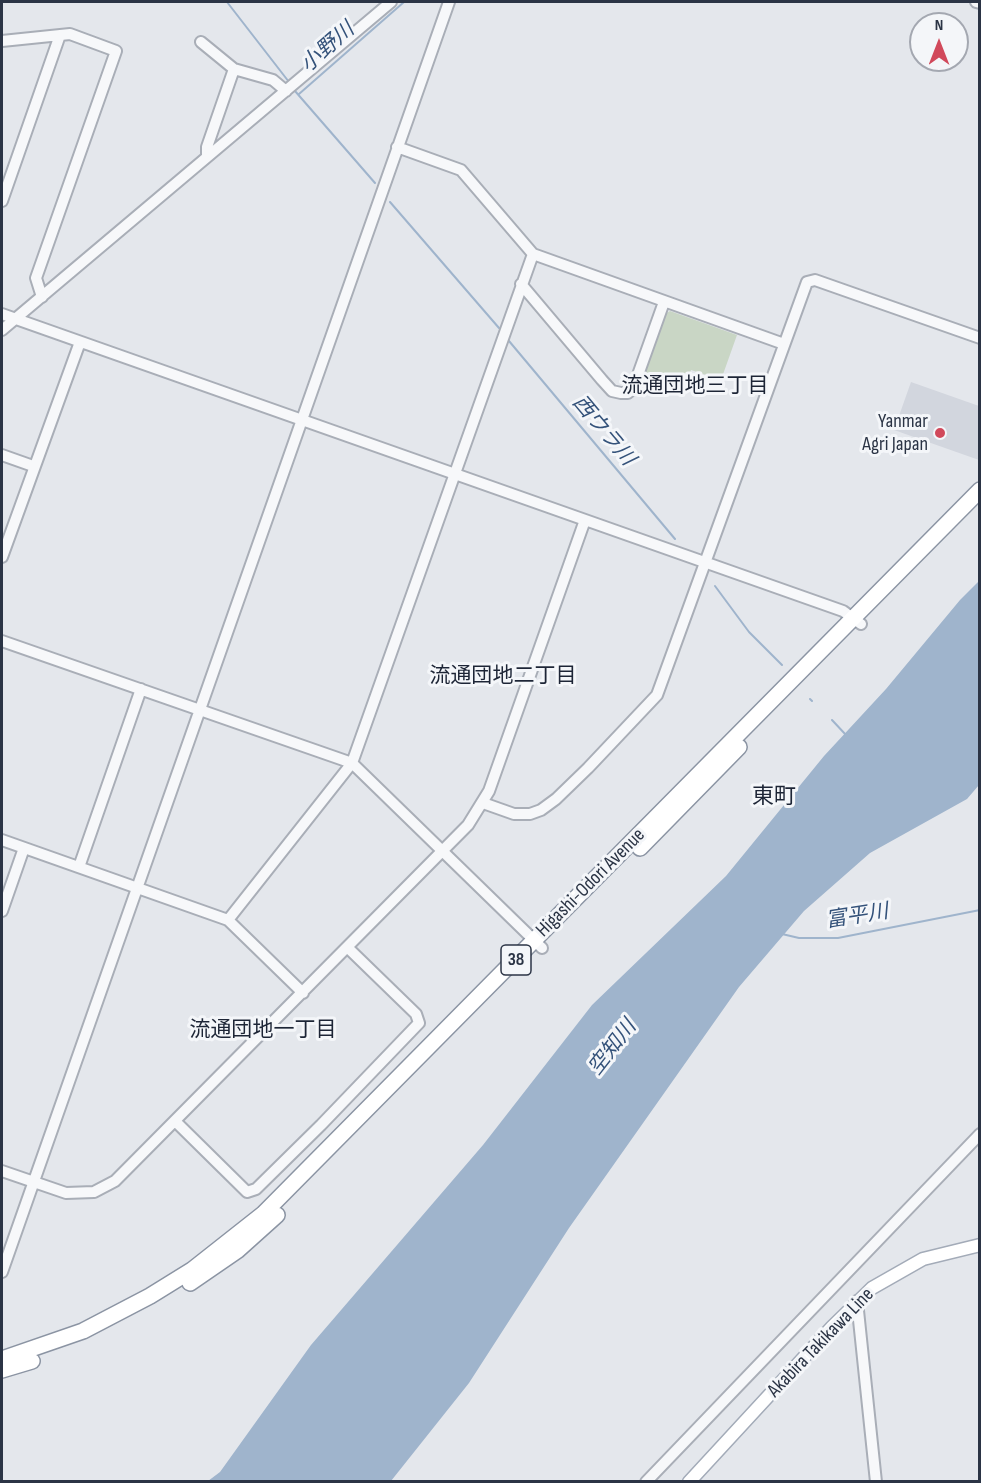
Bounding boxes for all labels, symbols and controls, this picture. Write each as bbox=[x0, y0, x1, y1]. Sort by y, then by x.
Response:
north arrow bbox=[909, 12, 969, 72]
text: N bbox=[935, 16, 943, 35]
water label: 小野川 bbox=[296, 18, 360, 78]
district label: 流通団地三丁目 bbox=[622, 374, 768, 400]
water label: 西ウラ川 bbox=[566, 391, 640, 471]
place label: Yanmar Agri Japan bbox=[862, 410, 928, 457]
marker: Yanmar Agri Japan bbox=[933, 426, 947, 440]
district label: 流通団地二丁目 bbox=[430, 664, 576, 690]
district label: 東町 bbox=[752, 784, 796, 810]
street label: Higashi-Odori Avenue bbox=[532, 824, 650, 942]
water label: 富平川 bbox=[824, 900, 890, 934]
road number: 38 bbox=[501, 945, 531, 975]
water label: 空知川 bbox=[584, 1015, 642, 1081]
district label: 流通団地一丁目 bbox=[190, 1018, 336, 1044]
street label: Akabira Takikawa Line bbox=[763, 1283, 879, 1403]

